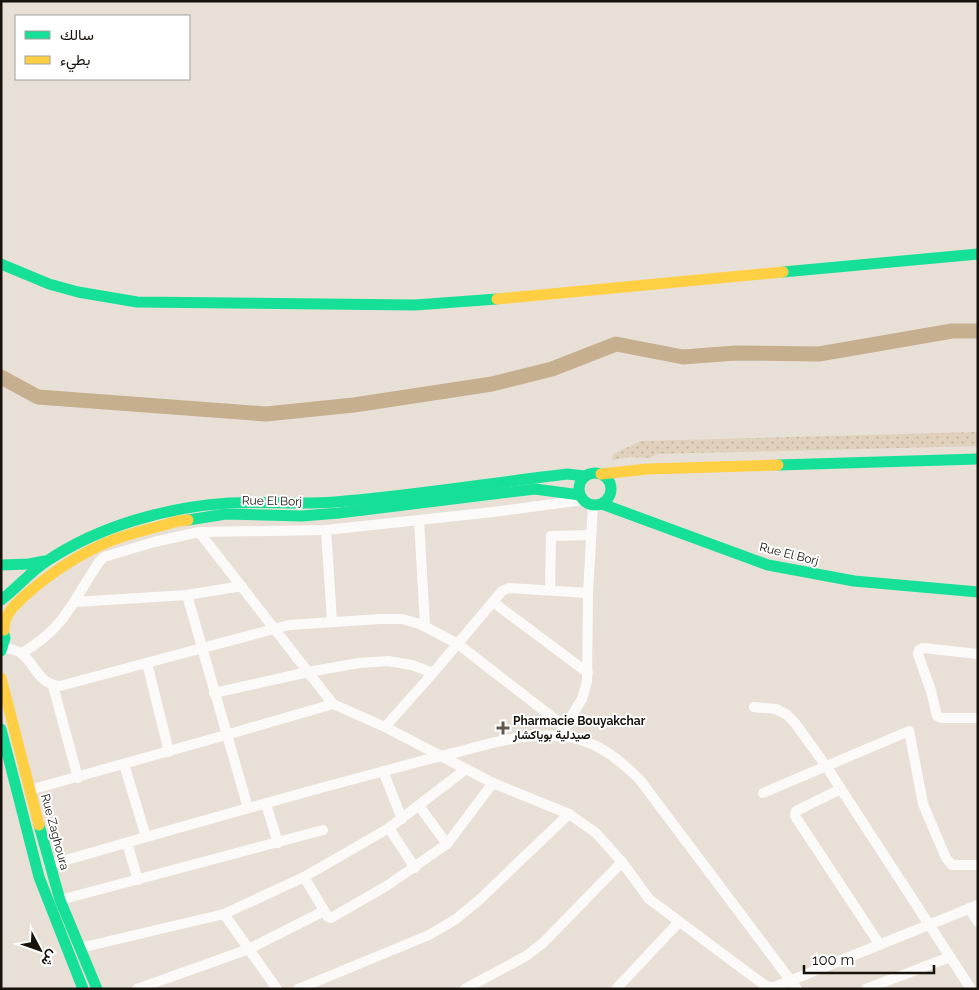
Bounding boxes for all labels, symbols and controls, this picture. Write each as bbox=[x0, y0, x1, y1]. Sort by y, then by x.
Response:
legend bbox=[15, 15, 190, 80]
text: سالك bbox=[60, 26, 94, 44]
text: بطيء bbox=[60, 51, 90, 73]
street label: Rue El Borj bbox=[242, 493, 302, 509]
street label: Rue El Borj bbox=[758, 540, 820, 568]
place label: Pharmacie Bouyakchar صيدلية بوياكشار bbox=[512, 714, 646, 743]
marker: Pharmacie Bouyakchar صيدلية بوياكشار bbox=[497, 722, 509, 734]
street label: Rue Zaghoura bbox=[38, 792, 72, 872]
north arrow bbox=[15, 925, 65, 975]
scale bar bbox=[804, 942, 934, 974]
text: ش bbox=[37, 946, 61, 970]
text: 100 m bbox=[812, 951, 854, 969]

